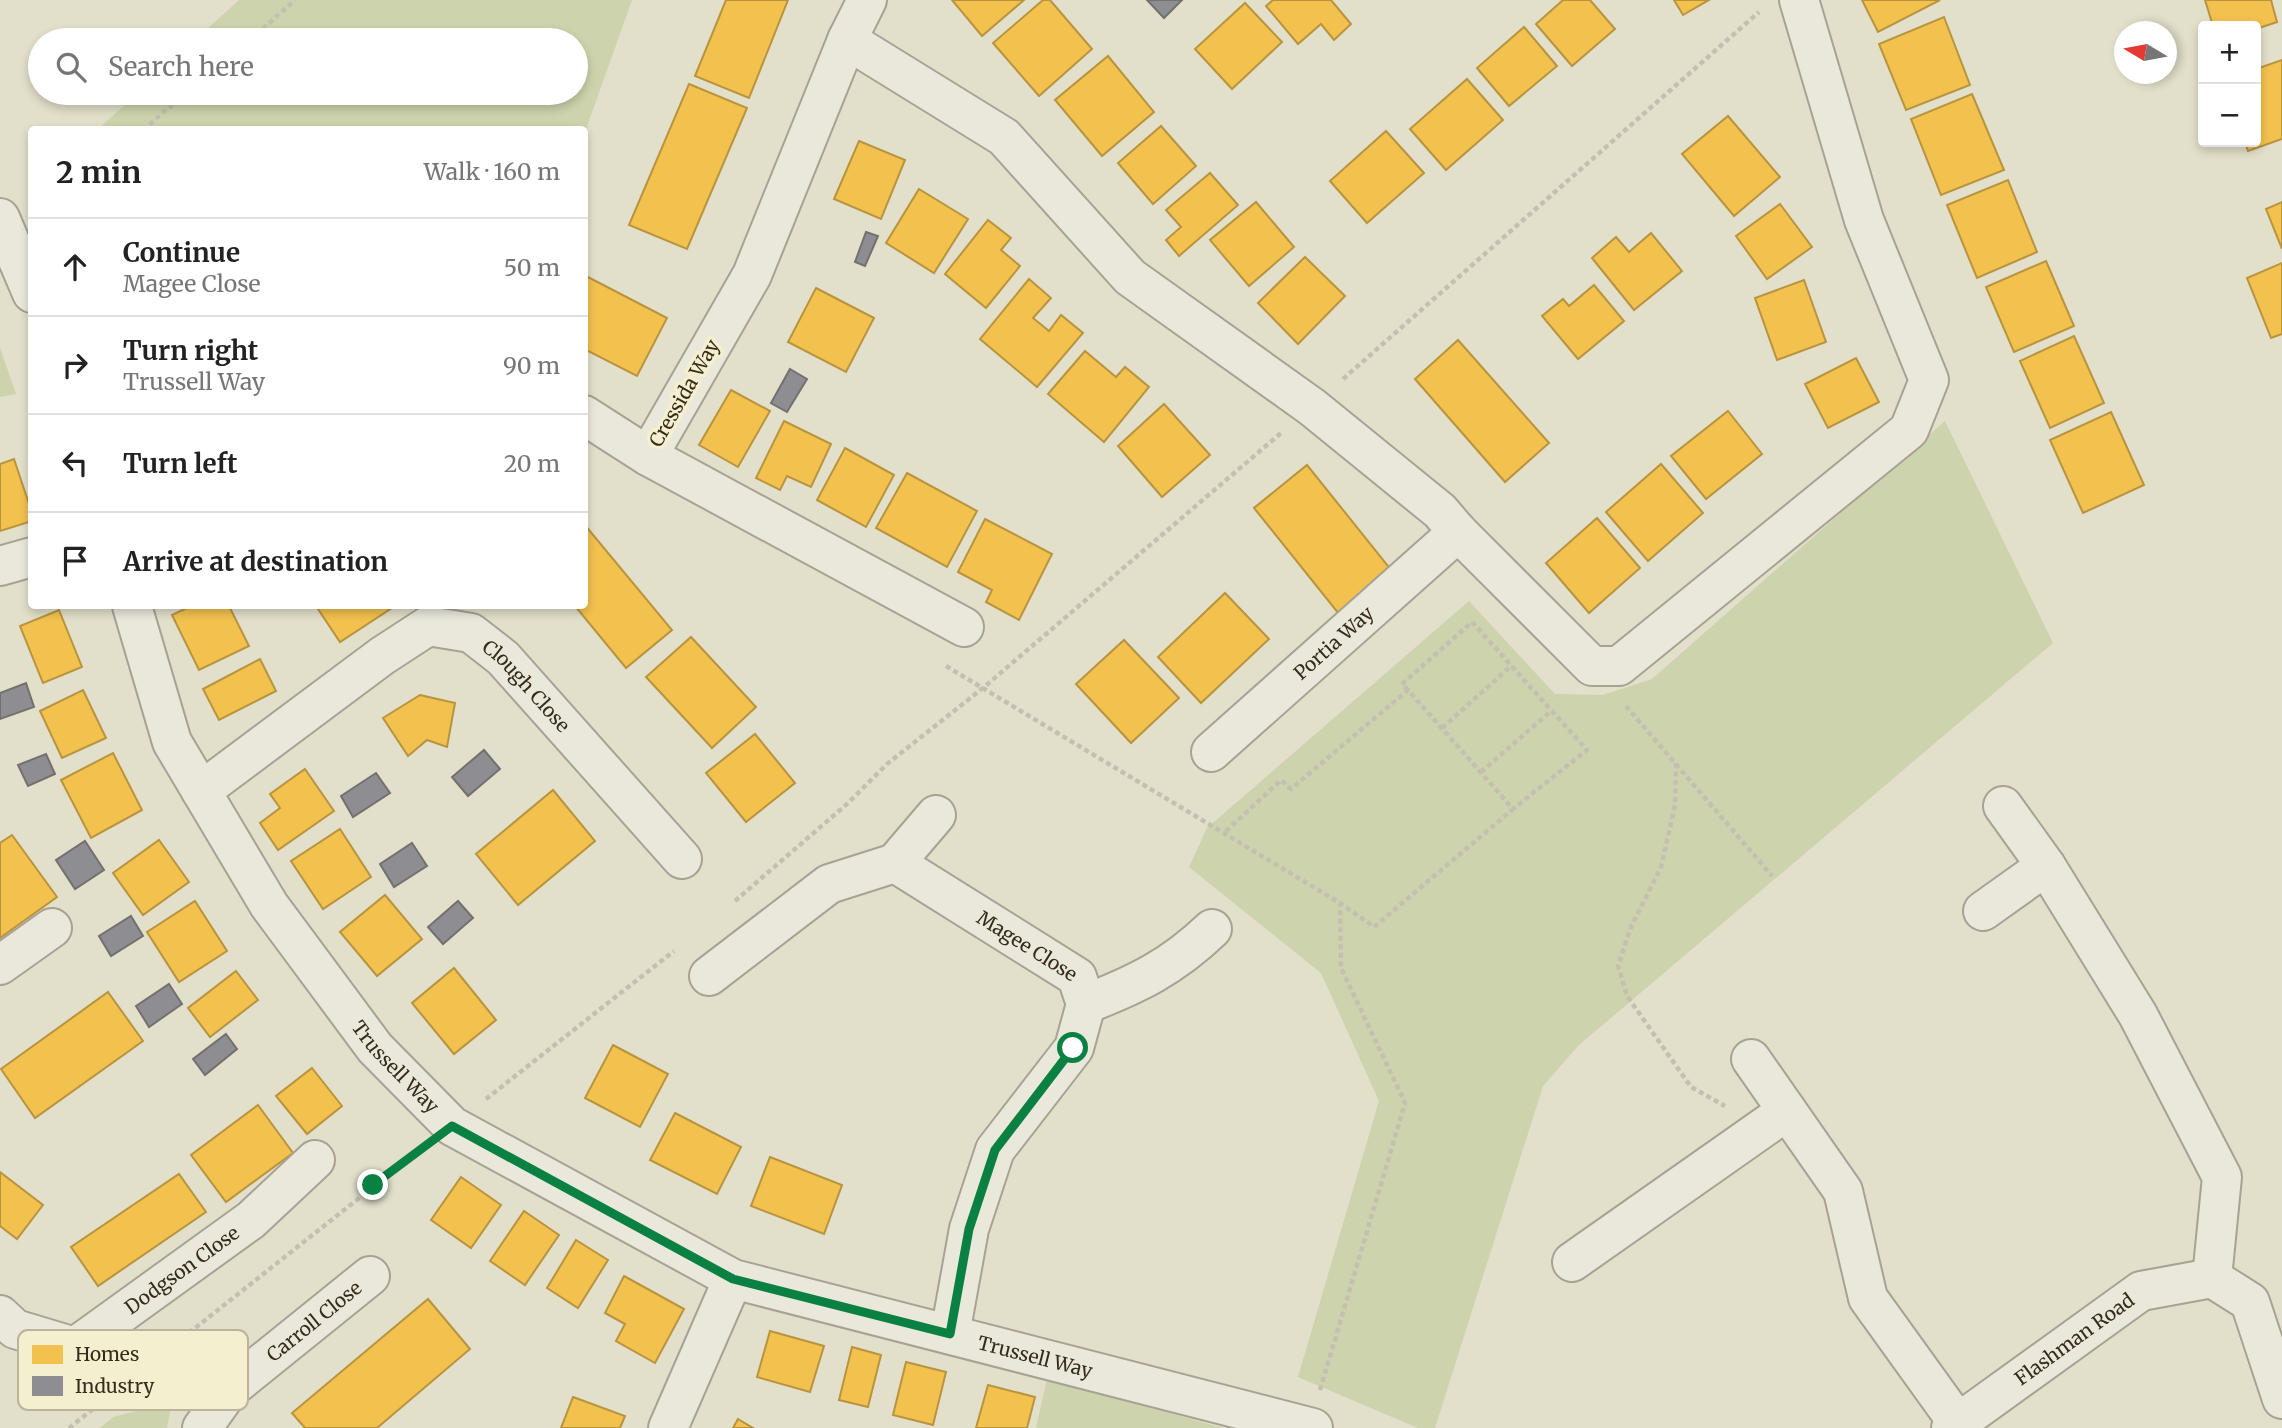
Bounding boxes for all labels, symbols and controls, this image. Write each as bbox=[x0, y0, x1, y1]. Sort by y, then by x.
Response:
north arrow bbox=[2114, 21, 2177, 84]
map controls bbox=[2198, 21, 2261, 147]
button: + bbox=[2198, 21, 2261, 84]
search box bbox=[28, 28, 588, 105]
icon: search bbox=[52, 48, 90, 86]
text: Search here bbox=[108, 50, 254, 83]
button: − bbox=[2198, 84, 2261, 147]
text: 2 min bbox=[56, 153, 141, 191]
text: Walk · 160 m bbox=[424, 157, 560, 186]
text: Continue bbox=[123, 236, 240, 269]
icon: ahead bbox=[56, 248, 94, 286]
text: 50 m bbox=[504, 253, 560, 282]
text: Magee Close bbox=[123, 269, 261, 298]
text: Turn right bbox=[123, 334, 258, 367]
street label: Cressida Way bbox=[644, 335, 724, 451]
icon: right bbox=[56, 346, 94, 384]
text: 90 m bbox=[503, 351, 560, 380]
text: Trussell Way bbox=[123, 367, 265, 396]
icon: left bbox=[56, 444, 94, 482]
text: Turn left bbox=[123, 447, 237, 480]
text: 20 m bbox=[504, 449, 560, 478]
icon: arrive bbox=[56, 542, 94, 580]
text: Arrive at destination bbox=[123, 545, 388, 578]
street label: Portia Way bbox=[1289, 601, 1378, 685]
street label: Clough Close bbox=[478, 634, 575, 737]
street label: Magee Close bbox=[973, 905, 1082, 986]
street label: Trussell Way bbox=[347, 1016, 444, 1118]
route start bbox=[1057, 1032, 1088, 1063]
route end bbox=[357, 1169, 388, 1200]
street label: Dodgson Close bbox=[120, 1220, 244, 1319]
street label: Carroll Close bbox=[262, 1276, 367, 1367]
street label: Flashman Road bbox=[2010, 1288, 2139, 1390]
legend bbox=[18, 1330, 248, 1410]
street label: Trussell Way bbox=[975, 1330, 1095, 1383]
text: Homes bbox=[75, 1342, 139, 1366]
text: Industry bbox=[75, 1374, 154, 1398]

